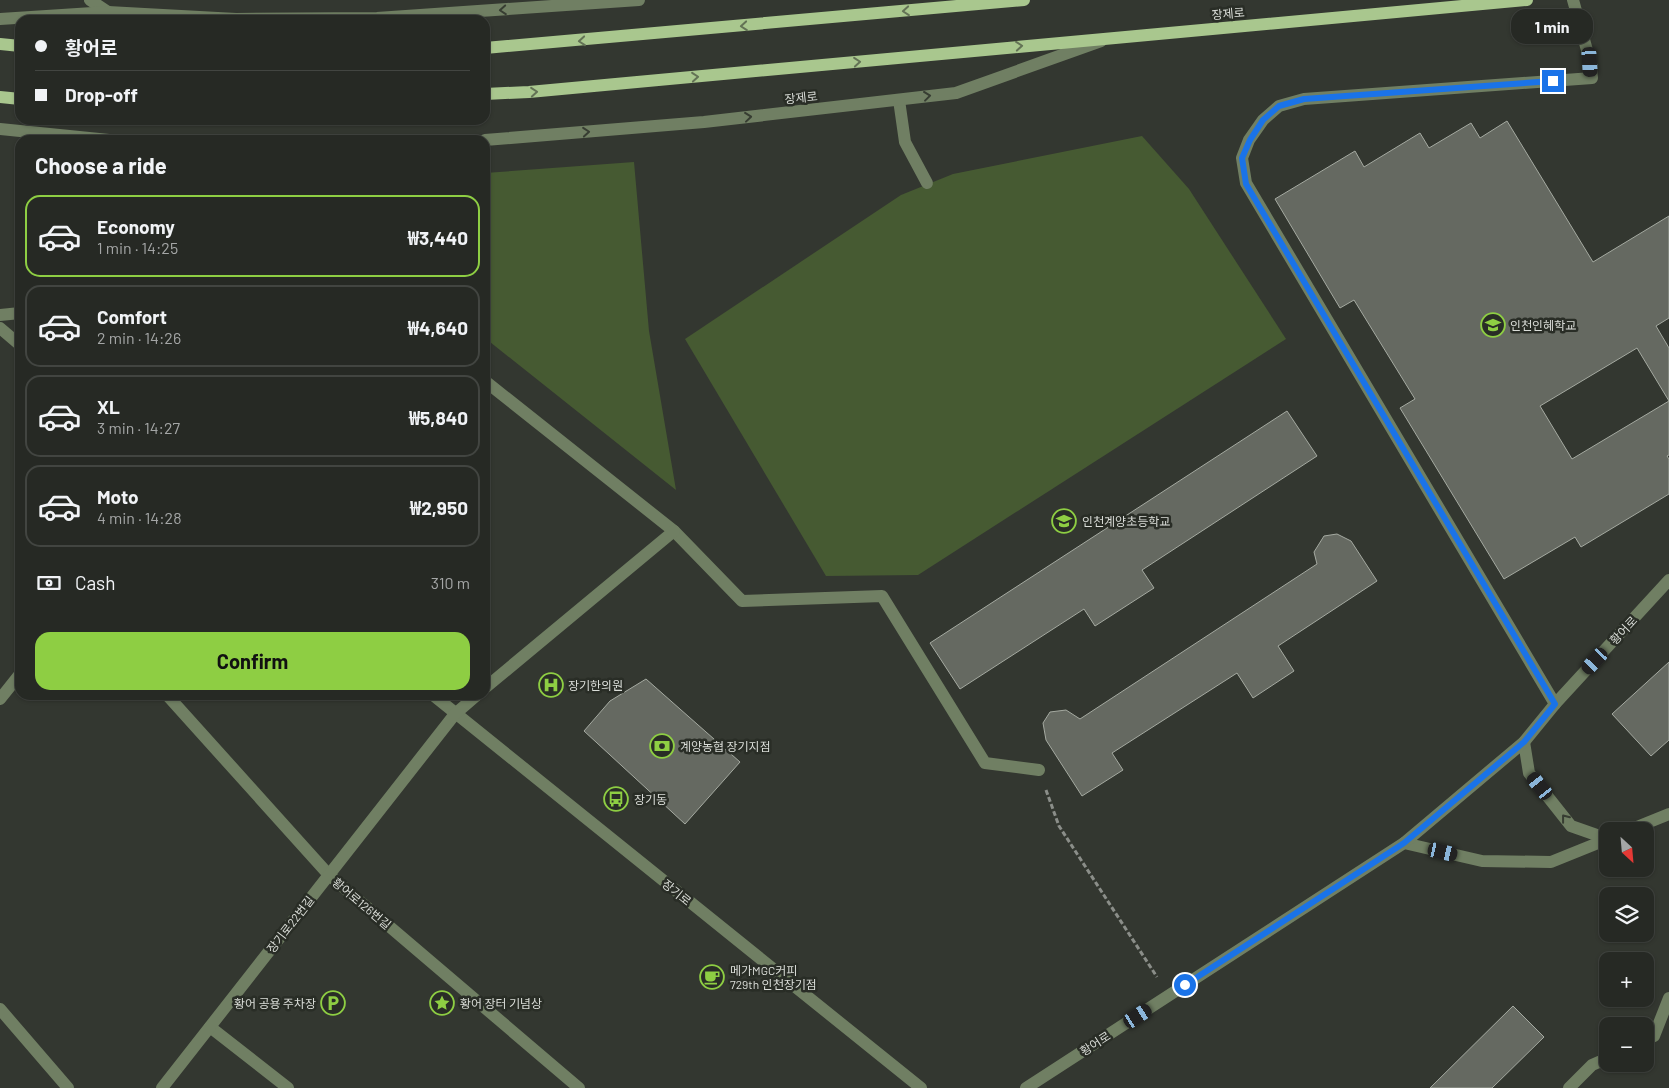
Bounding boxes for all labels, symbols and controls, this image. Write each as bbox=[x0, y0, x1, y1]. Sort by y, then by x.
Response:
one-way arrow bbox=[499, 5, 507, 16]
one-way arrow bbox=[901, 5, 909, 16]
street label: 장제로 bbox=[1211, 5, 1245, 21]
callout: 1 min bbox=[1512, 8, 1594, 44]
text: 1 min bbox=[1534, 17, 1570, 36]
one-way arrow bbox=[740, 20, 748, 31]
one-way arrow bbox=[578, 35, 586, 46]
text: 황어로 bbox=[65, 36, 117, 59]
one-way arrow bbox=[1015, 41, 1023, 52]
car bbox=[1581, 47, 1598, 77]
one-way arrow bbox=[854, 56, 862, 67]
route end bbox=[1542, 70, 1564, 92]
one-way arrow bbox=[692, 72, 700, 83]
text: Drop-off bbox=[65, 83, 138, 106]
one-way arrow bbox=[530, 86, 538, 97]
street label: 장제로 bbox=[784, 88, 818, 106]
one-way arrow bbox=[922, 92, 931, 102]
one-way arrow bbox=[744, 112, 752, 123]
one-way arrow bbox=[582, 126, 590, 137]
text: Choose a ride bbox=[35, 152, 167, 178]
icon: car bbox=[37, 214, 82, 259]
text: Economy bbox=[97, 215, 175, 238]
text: ₩3,440 bbox=[408, 226, 468, 249]
text: 1 min · 14:25 bbox=[97, 238, 178, 257]
icon: car bbox=[37, 304, 82, 349]
text: Comfort bbox=[97, 305, 167, 328]
school or university icon: 인천인혜학교 bbox=[1480, 312, 1506, 338]
text: ₩4,640 bbox=[408, 316, 468, 339]
place label: 인천인혜학교 bbox=[1510, 318, 1576, 332]
text: 2 min · 14:26 bbox=[97, 328, 181, 347]
icon: car bbox=[37, 394, 82, 439]
text: XL bbox=[97, 395, 120, 418]
text: ₩5,840 bbox=[409, 406, 468, 429]
text: 3 min · 14:27 bbox=[97, 418, 180, 437]
icon: car bbox=[37, 484, 82, 529]
text: Moto bbox=[97, 485, 139, 508]
text: ₩2,950 bbox=[410, 496, 468, 519]
text: 4 min · 14:28 bbox=[97, 508, 181, 527]
school or university icon: 인천계양초등학교 bbox=[1051, 508, 1077, 534]
place label: 인천계양초등학교 bbox=[1082, 514, 1170, 528]
icon: cash bbox=[35, 569, 63, 597]
text: Cash bbox=[75, 571, 116, 594]
text: 310 m bbox=[431, 573, 470, 592]
street label: 황어로 bbox=[1607, 613, 1639, 647]
button: Confirm bbox=[35, 632, 470, 690]
car bbox=[1579, 645, 1610, 677]
hospital icon: 장기한의원 bbox=[538, 672, 564, 698]
place label: 장기한의원 bbox=[568, 678, 623, 692]
bank icon: 계양농협 장기지점 bbox=[649, 733, 675, 759]
place label: 계양농협 장기지점 bbox=[680, 739, 771, 753]
car bbox=[1524, 770, 1555, 802]
bus stop icon: 장기동 bbox=[603, 786, 629, 812]
place label: 장기동 bbox=[634, 792, 667, 806]
one-way arrow bbox=[1562, 814, 1571, 824]
north arrow bbox=[1599, 822, 1654, 878]
map controls bbox=[1599, 822, 1654, 1072]
car bbox=[1426, 841, 1459, 863]
street label: 황어로126번길 bbox=[330, 874, 394, 932]
street label: 장기로 bbox=[660, 876, 694, 908]
button: layers bbox=[1599, 887, 1654, 942]
street label: 장기로22번길 bbox=[264, 893, 316, 955]
button: + bbox=[1599, 952, 1654, 1007]
place label: 메가MGC커피 729th 인천장기점 bbox=[730, 963, 817, 991]
cafe icon: 메가MGC커피 729th 인천장기점 bbox=[699, 964, 725, 990]
route start bbox=[1174, 974, 1196, 996]
parking icon: 황어 공용 주차장 bbox=[320, 990, 346, 1016]
place icon: 황어 장터 기념상 bbox=[429, 990, 455, 1016]
place label: 황어 공용 주차장 bbox=[234, 996, 316, 1010]
place label: 황어 장터 기념상 bbox=[460, 996, 542, 1010]
car bbox=[1121, 1002, 1154, 1030]
button: − bbox=[1599, 1017, 1654, 1072]
street label: 황어로 bbox=[1077, 1028, 1113, 1058]

